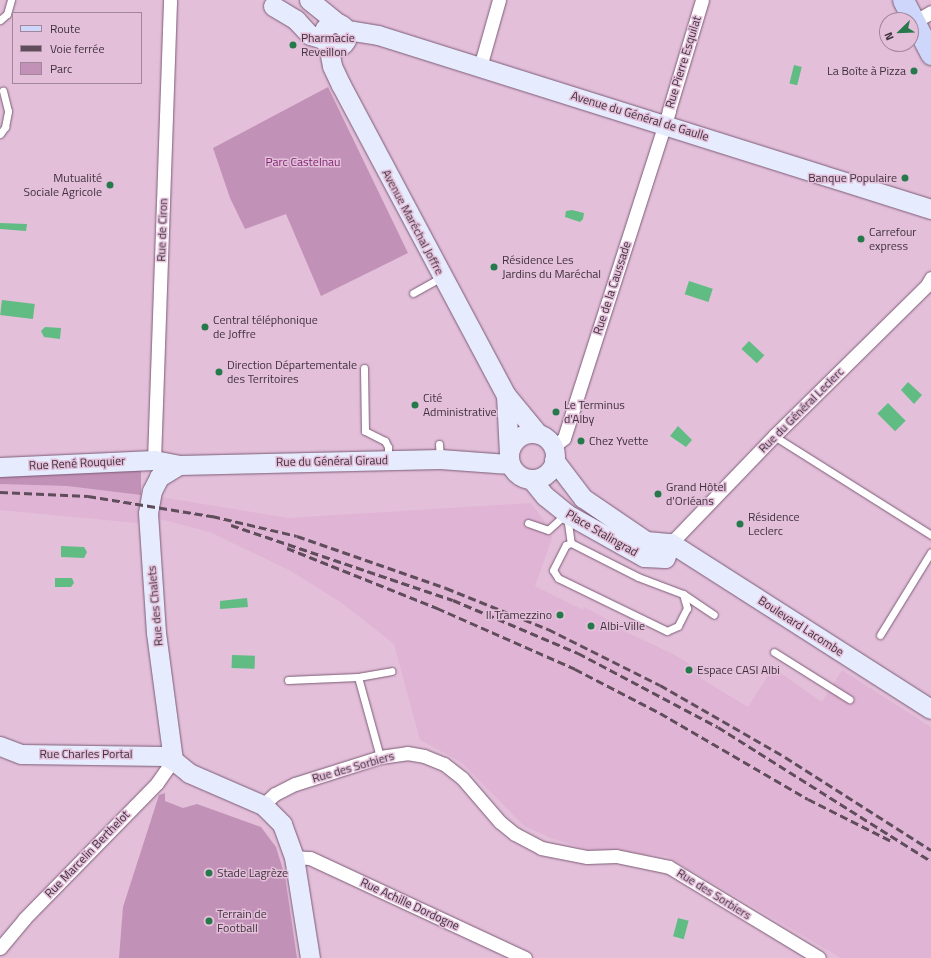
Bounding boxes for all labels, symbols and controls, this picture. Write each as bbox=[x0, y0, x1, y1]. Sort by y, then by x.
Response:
legend bbox=[12, 12, 142, 84]
north arrow bbox=[879, 12, 919, 52]
street label: Rue Pierre Esquilat bbox=[662, 14, 704, 110]
text: Route bbox=[50, 19, 80, 38]
text: N bbox=[880, 30, 898, 43]
place label: Pharmacie Reveillon bbox=[301, 31, 355, 59]
text: Voie ferrée bbox=[50, 39, 105, 58]
marker: Pharmacie Reveillon bbox=[288, 40, 298, 50]
text: Parc bbox=[50, 59, 72, 78]
place label: La Boîte à Pizza bbox=[827, 64, 906, 78]
marker: La Boîte à Pizza bbox=[909, 66, 919, 76]
street label: Avenue du Général de Gaulle bbox=[569, 88, 711, 144]
park label: Parc Castelnau bbox=[266, 155, 340, 169]
street label: Avenue Maréchal Joffre bbox=[379, 167, 447, 277]
place label: Mutualité Sociale Agricole bbox=[23, 171, 102, 199]
place label: Banque Populaire bbox=[808, 171, 897, 185]
marker: Banque Populaire bbox=[900, 173, 910, 183]
marker: Mutualité Sociale Agricole bbox=[105, 180, 115, 190]
street label: Rue de Ciron bbox=[154, 198, 170, 262]
place label: Carrefour express bbox=[869, 225, 917, 253]
marker: Carrefour express bbox=[856, 234, 866, 244]
street label: Rue de la Caussade bbox=[590, 239, 634, 337]
place label: Résidence Les Jardins du Maréchal bbox=[502, 253, 601, 281]
marker: Résidence Les Jardins du Maréchal bbox=[489, 262, 499, 272]
place label: Central téléphonique de Joffre bbox=[213, 313, 318, 341]
marker: Central téléphonique de Joffre bbox=[200, 322, 210, 332]
place label: Direction Départementale des Territoires bbox=[227, 358, 357, 386]
street label: Rue du Général Leclerc bbox=[755, 364, 847, 456]
marker: Direction Départementale des Territoires bbox=[214, 367, 224, 377]
place label: Cité Administrative bbox=[423, 391, 497, 419]
place label: Le Terminus d'Alby bbox=[564, 398, 625, 426]
marker: Cité Administrative bbox=[410, 400, 420, 410]
marker: Le Terminus d'Alby bbox=[551, 407, 561, 417]
place label: Chez Yvette bbox=[589, 434, 648, 448]
marker: Chez Yvette bbox=[576, 436, 586, 446]
street label: Rue René Rouquier bbox=[28, 453, 126, 473]
street label: Rue du Général Giraud bbox=[276, 453, 388, 469]
place label: Grand Hôtel d'Orléans bbox=[666, 480, 726, 508]
marker: Grand Hôtel d'Orléans bbox=[653, 489, 663, 499]
street label: Place Stalingrad bbox=[563, 507, 641, 559]
place label: Résidence Leclerc bbox=[748, 510, 800, 538]
marker: Résidence Leclerc bbox=[735, 519, 745, 529]
street label: Rue des Chalets bbox=[144, 565, 166, 647]
street label: Boulevard Lacombe bbox=[755, 593, 847, 659]
place label: Il Tramezzino bbox=[486, 608, 552, 622]
marker: Il Tramezzino bbox=[555, 610, 565, 620]
place label: Albi-Ville bbox=[600, 619, 645, 633]
marker: Albi-Ville bbox=[585, 620, 597, 632]
place label: Espace CASI Albi bbox=[697, 663, 780, 677]
marker: Espace CASI Albi bbox=[684, 665, 694, 675]
street label: Rue Charles Portal bbox=[39, 747, 133, 761]
street label: Rue des Sorbiers bbox=[310, 748, 396, 786]
street label: Rue Marcelin Berthelot bbox=[42, 807, 132, 901]
street label: Rue des Sorbiers bbox=[674, 865, 754, 923]
place label: Stade Lagrèze bbox=[217, 866, 288, 880]
marker: Stade Lagrèze bbox=[204, 868, 214, 878]
street label: Rue Achille Dordogne bbox=[358, 875, 462, 933]
place label: Terrain de Football bbox=[217, 907, 267, 935]
marker: Terrain de Football bbox=[204, 916, 214, 926]

